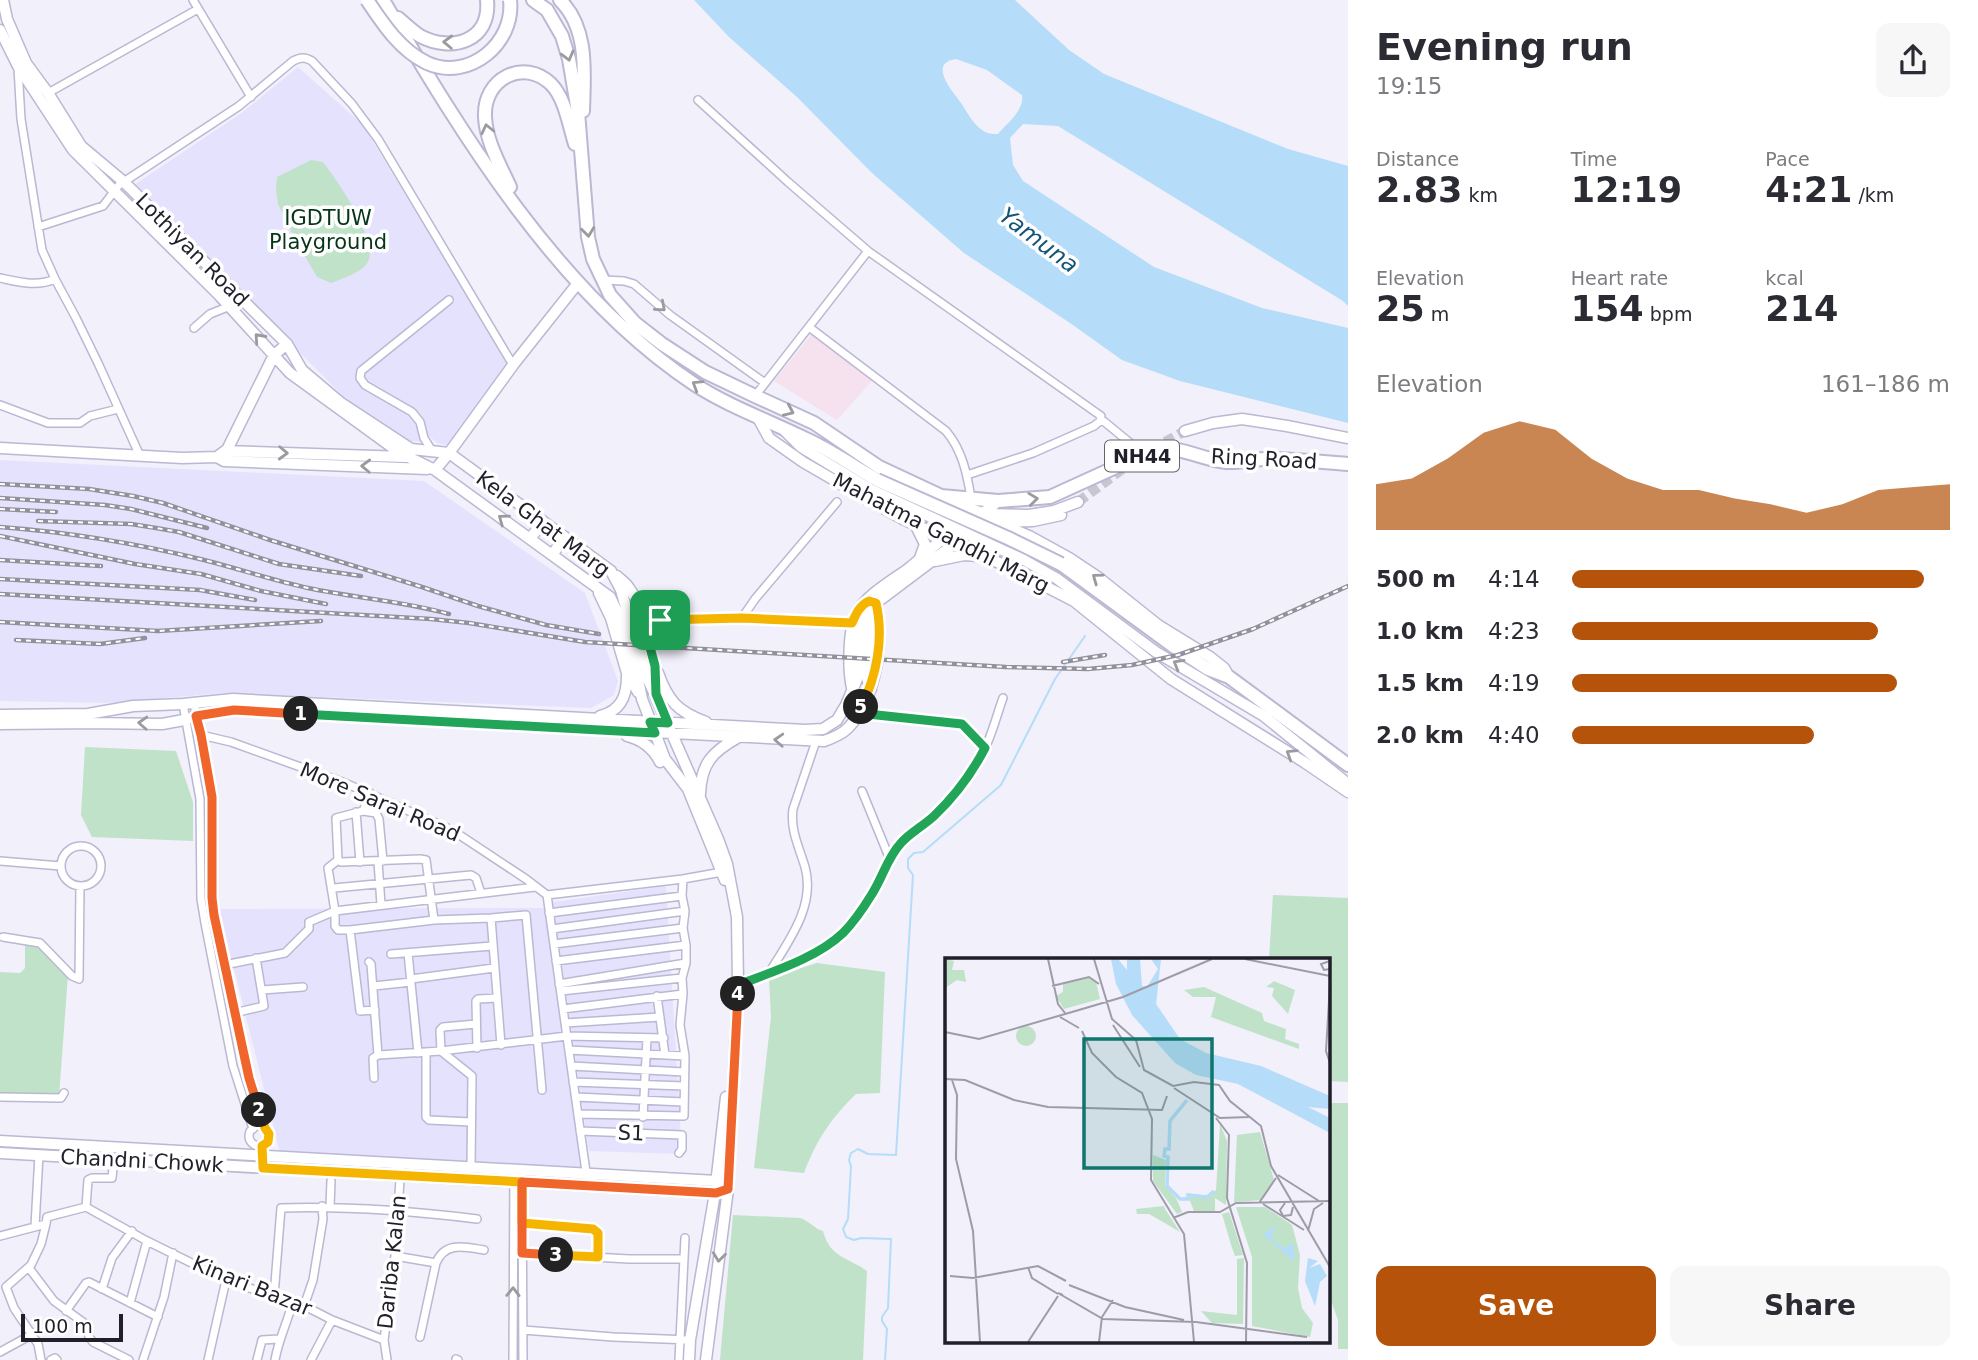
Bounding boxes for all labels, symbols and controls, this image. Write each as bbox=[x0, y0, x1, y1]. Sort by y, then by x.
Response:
button: share bbox=[1876, 23, 1950, 97]
text: Evening run bbox=[1376, 25, 1633, 69]
one-way arrow bbox=[442, 34, 453, 49]
one-way arrow bbox=[559, 50, 574, 62]
text: 19:15 bbox=[1376, 73, 1442, 99]
one-way arrow bbox=[481, 123, 496, 135]
text: Distance bbox=[1376, 148, 1459, 170]
text: Time bbox=[1571, 148, 1617, 170]
text: Pace bbox=[1765, 148, 1810, 170]
text: 2.83 bbox=[1376, 170, 1462, 210]
text: 12:19 bbox=[1571, 170, 1682, 210]
text: 4:21 bbox=[1765, 170, 1852, 210]
text: km bbox=[1462, 184, 1498, 206]
text: /km bbox=[1852, 184, 1894, 206]
street label: Lothiyan Road bbox=[131, 189, 253, 311]
water label: Yamuna bbox=[995, 202, 1083, 278]
park label: IGDTUW Playground bbox=[269, 206, 387, 254]
one-way arrow bbox=[581, 226, 596, 238]
text: Elevation bbox=[1376, 267, 1464, 289]
text: Heart rate bbox=[1571, 267, 1668, 289]
text: kcal bbox=[1765, 267, 1804, 289]
text: 25 bbox=[1376, 289, 1425, 329]
text: 154 bbox=[1571, 289, 1644, 329]
text: 214 bbox=[1765, 289, 1838, 329]
one-way arrow bbox=[653, 299, 666, 311]
text: m bbox=[1425, 303, 1449, 325]
text: bpm bbox=[1644, 303, 1692, 325]
one-way arrow bbox=[254, 333, 267, 346]
text: Elevation bbox=[1376, 371, 1483, 397]
text: 161–186 m bbox=[1821, 371, 1950, 397]
one-way arrow bbox=[691, 380, 704, 393]
one-way arrow bbox=[781, 403, 794, 417]
road number: NH44 bbox=[1105, 440, 1179, 471]
street label: Ring Road bbox=[1210, 444, 1318, 474]
one-way arrow bbox=[278, 446, 289, 461]
one-way arrow bbox=[361, 459, 372, 474]
street label: Kela Ghat Marg bbox=[472, 466, 614, 582]
street label: Mahatma Gandhi Marg bbox=[829, 468, 1053, 598]
one-way arrow bbox=[1027, 491, 1039, 506]
one-way arrow bbox=[498, 515, 511, 527]
text: 500 m bbox=[1376, 566, 1456, 592]
text: 4:14 bbox=[1488, 566, 1540, 592]
one-way arrow bbox=[1093, 573, 1105, 586]
pin bbox=[630, 590, 690, 650]
icon: arrive bbox=[641, 601, 679, 639]
text: 1.0 km bbox=[1376, 618, 1464, 644]
text: 4:23 bbox=[1488, 618, 1540, 644]
one-way arrow bbox=[1172, 659, 1185, 672]
text: 1.5 km bbox=[1376, 670, 1464, 696]
text: 4:19 bbox=[1488, 670, 1540, 696]
pin: 5 bbox=[844, 690, 878, 724]
text: 5 bbox=[854, 695, 867, 717]
pin: 1 bbox=[284, 696, 318, 732]
text: 1 bbox=[294, 702, 307, 724]
one-way arrow bbox=[138, 716, 149, 731]
text: 2.0 km bbox=[1376, 722, 1464, 748]
text: 4:40 bbox=[1488, 722, 1540, 748]
one-way arrow bbox=[774, 732, 785, 747]
one-way arrow bbox=[1286, 750, 1299, 763]
street label: More Sarai Road bbox=[296, 757, 464, 847]
inset map bbox=[945, 958, 1330, 1342]
pin: 4 bbox=[720, 976, 756, 1012]
text: 4 bbox=[731, 982, 744, 1004]
pin: 2 bbox=[242, 1092, 276, 1128]
text: 2 bbox=[252, 1098, 265, 1120]
street label: S1 bbox=[617, 1121, 645, 1145]
street label: Chandni Chowk bbox=[60, 1145, 225, 1177]
street label: Dariba Kalan bbox=[373, 1194, 411, 1330]
pin: 3 bbox=[538, 1238, 574, 1272]
text: 3 bbox=[549, 1243, 562, 1265]
street label: Kinari Bazar bbox=[189, 1251, 316, 1321]
one-way arrow bbox=[712, 1251, 727, 1263]
button: Save bbox=[1376, 1266, 1656, 1346]
button: Share bbox=[1670, 1266, 1950, 1346]
one-way arrow bbox=[505, 1286, 520, 1297]
scale bar bbox=[21, 1311, 122, 1343]
text: 100 m bbox=[32, 1315, 93, 1337]

